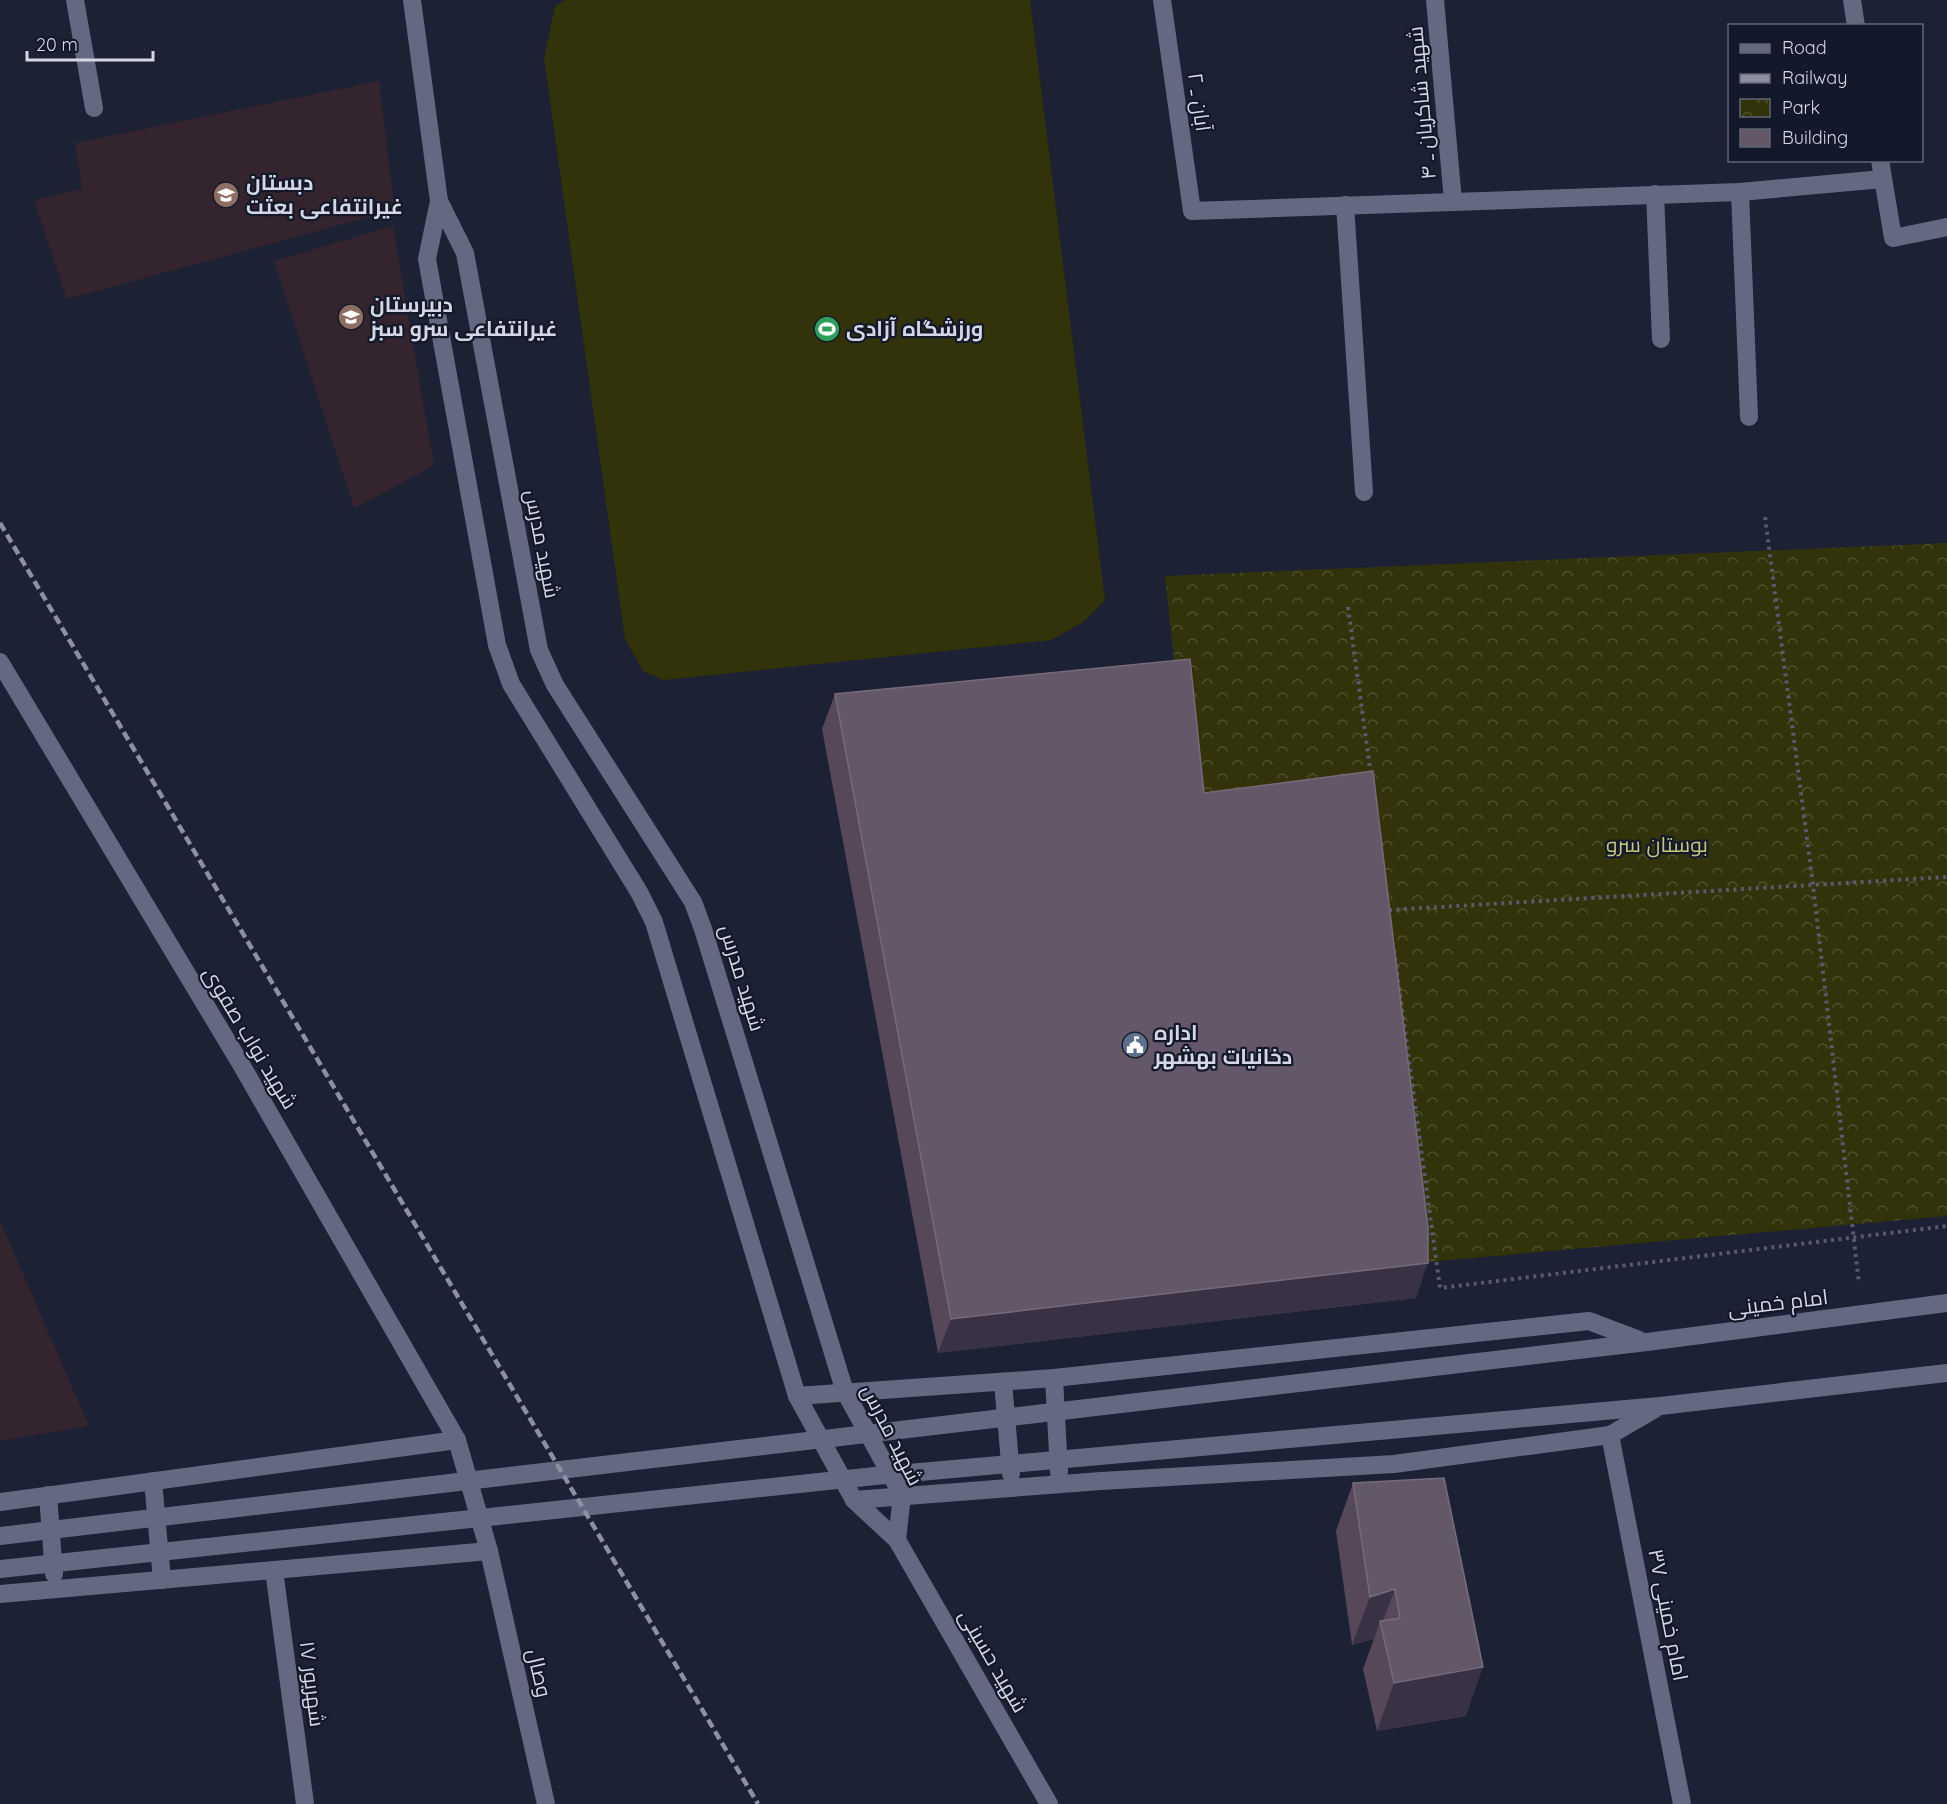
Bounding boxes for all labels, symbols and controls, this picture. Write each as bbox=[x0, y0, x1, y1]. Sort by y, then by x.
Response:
scale bar bbox=[27, 24, 153, 62]
legend bbox=[1728, 24, 1923, 162]
street label: شهید شاکریان ـ ۴ bbox=[1401, 25, 1442, 181]
text: 20 m bbox=[36, 33, 78, 56]
text: Road bbox=[1782, 36, 1827, 59]
text: Railway bbox=[1782, 66, 1848, 89]
street label: آبان ـ ۲ bbox=[1182, 71, 1217, 133]
text: Park bbox=[1782, 96, 1820, 119]
text: Building bbox=[1782, 126, 1848, 149]
place label: دبستان غیرانتفاعی بعثت bbox=[246, 169, 403, 219]
school or university icon: دبستان غیرانتفاعی بعثت bbox=[211, 180, 241, 210]
place label: دبیرستان غیرانتفاعی سرو سبز bbox=[369, 291, 558, 342]
school or university icon: دبیرستان غیرانتفاعی سرو سبز bbox=[336, 302, 366, 332]
sports icon: ورزشگاه آزادی bbox=[812, 314, 842, 344]
place label: ورزشگاه آزادی bbox=[846, 315, 983, 342]
street label: شهید مدرس bbox=[519, 487, 566, 600]
park label: بوستان سرو bbox=[1606, 831, 1708, 858]
street label: شهید مدرس bbox=[713, 921, 771, 1034]
street label: شهید نواب صفوی bbox=[197, 961, 304, 1114]
place label: اداره دخانیات بهشهر bbox=[1153, 1019, 1292, 1070]
public building icon: اداره دخانیات بهشهر bbox=[1120, 1030, 1150, 1060]
street label: امام خمینی bbox=[1726, 1283, 1830, 1323]
street label: شهید مدرس bbox=[855, 1380, 929, 1490]
street label: امام خمینی ۳۷ bbox=[1641, 1547, 1695, 1683]
street label: شهید حسینی bbox=[953, 1604, 1034, 1717]
street label: ۱۷ شهریور bbox=[294, 1640, 331, 1728]
street label: وصال bbox=[521, 1646, 558, 1700]

